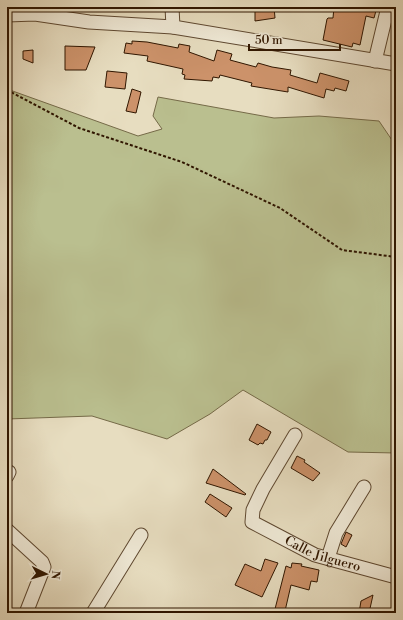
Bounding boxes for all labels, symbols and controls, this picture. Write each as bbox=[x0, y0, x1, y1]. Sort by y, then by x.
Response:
scale bar bbox=[249, 26, 340, 52]
text: 50 m bbox=[255, 33, 283, 48]
street label: Calle Jilguero bbox=[282, 532, 362, 575]
north arrow bbox=[26, 554, 66, 594]
text: N bbox=[48, 570, 62, 580]

